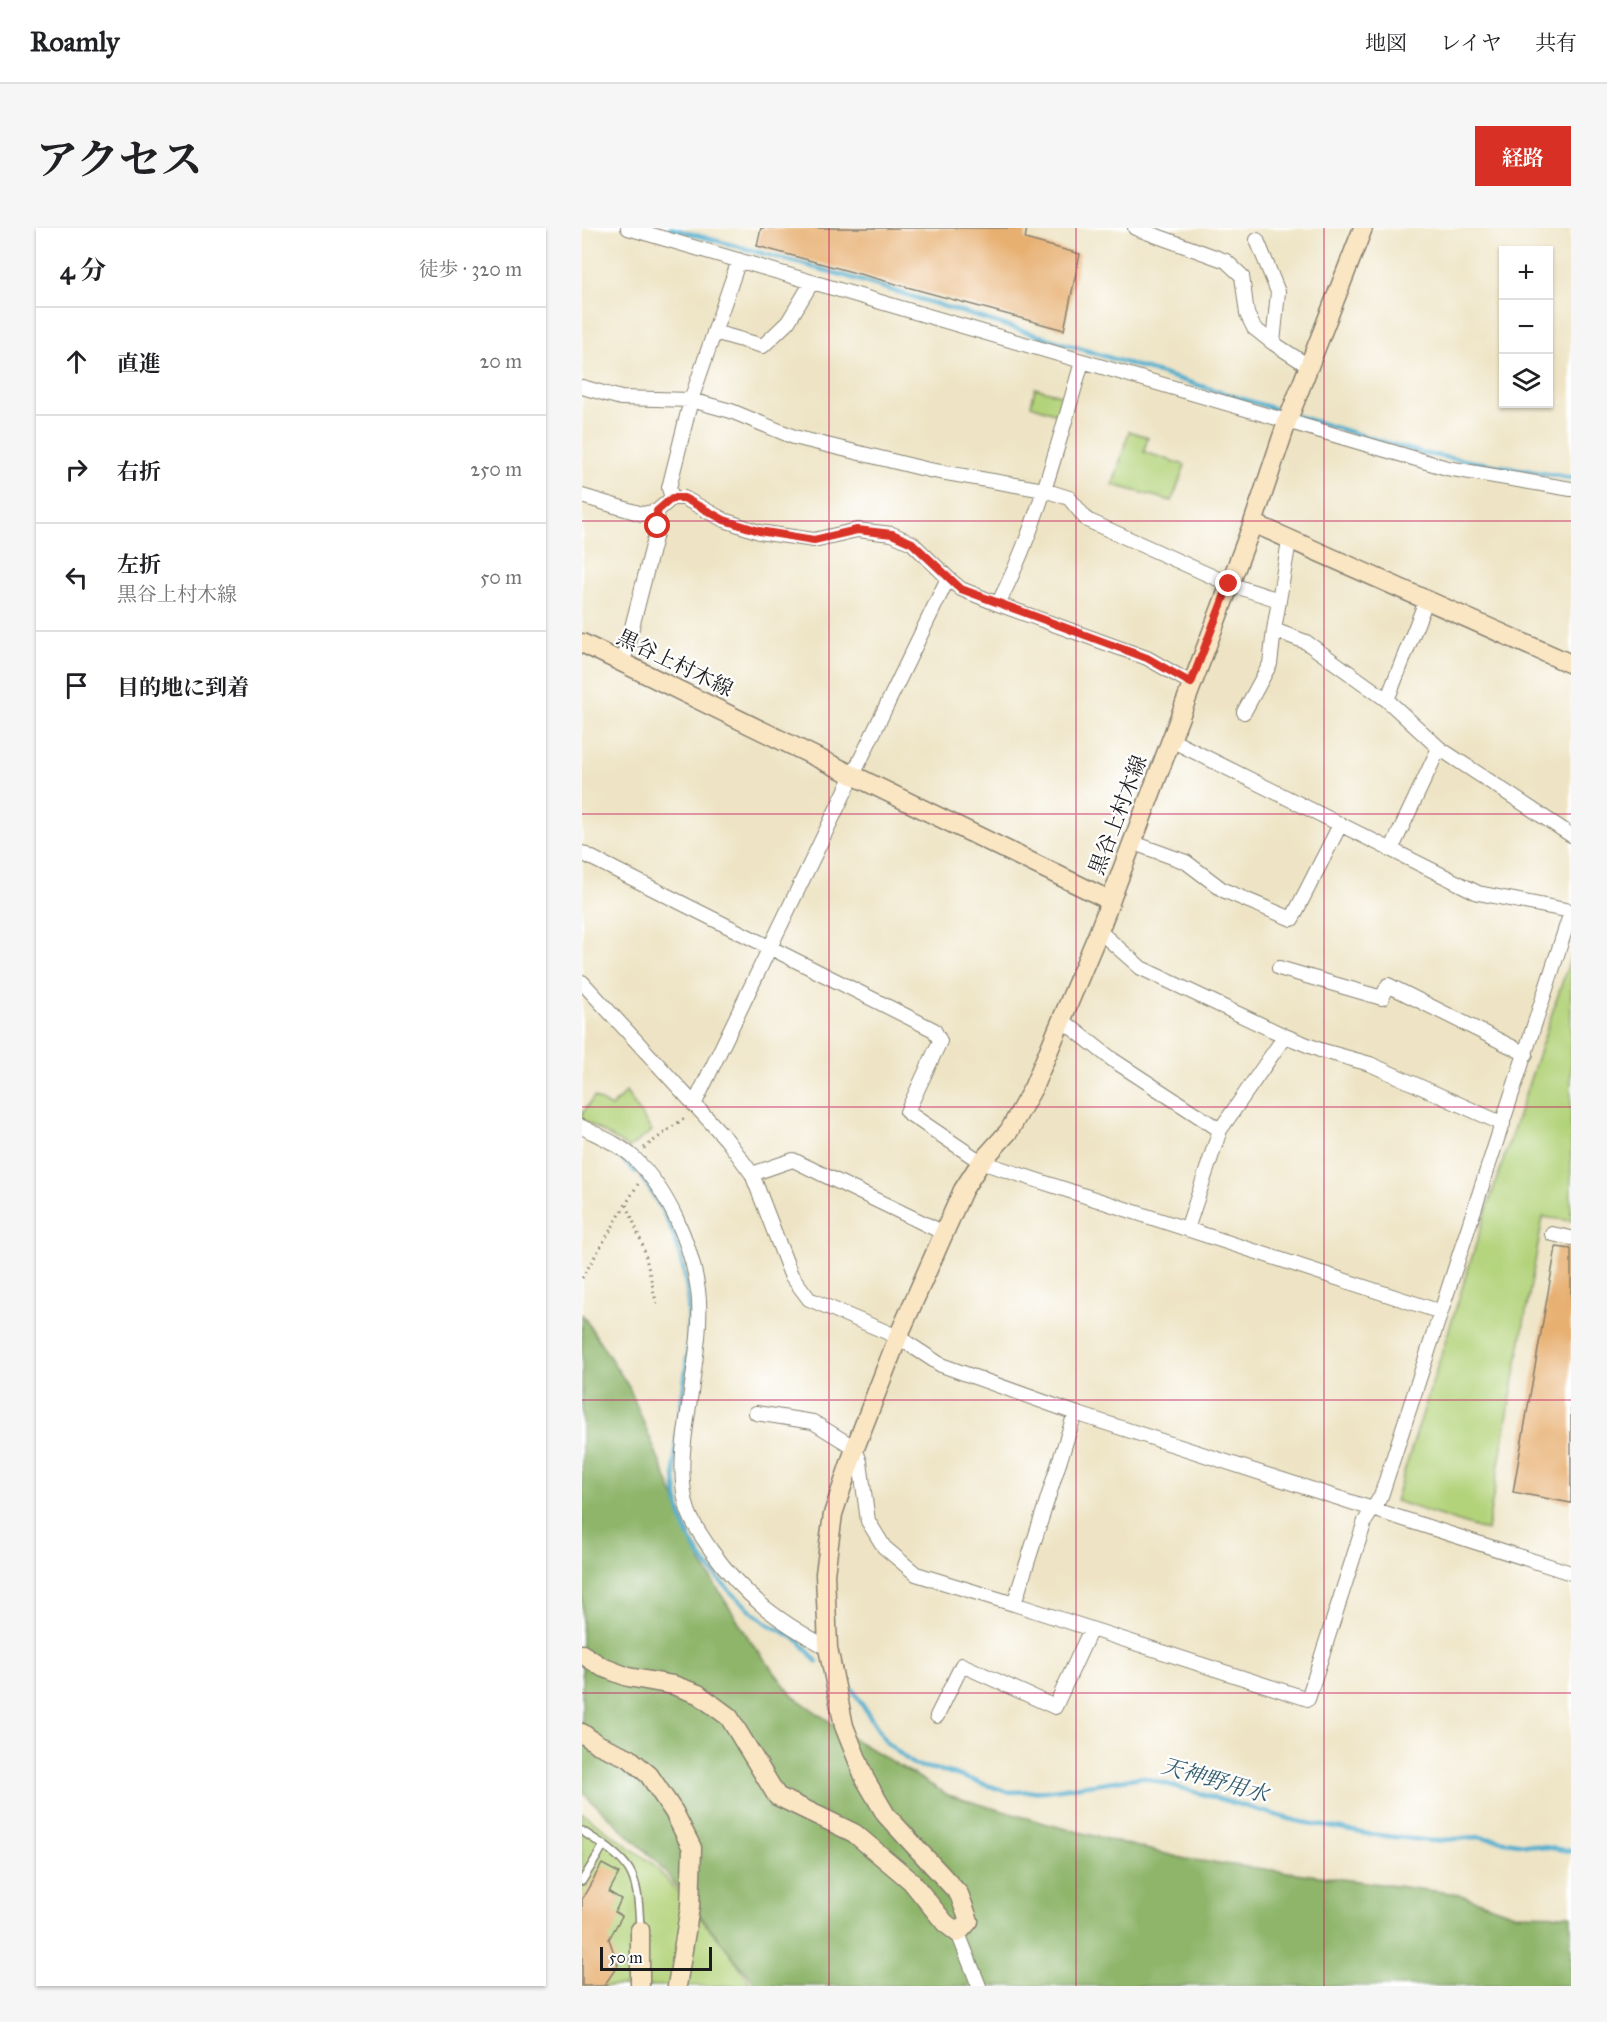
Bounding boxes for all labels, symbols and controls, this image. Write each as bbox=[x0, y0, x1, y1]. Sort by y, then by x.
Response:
text: Roamly bbox=[30, 24, 119, 59]
text: 地図 bbox=[1365, 30, 1407, 56]
text: レイヤ bbox=[1440, 30, 1502, 56]
text: 共有 bbox=[1535, 30, 1577, 56]
button: 経路 bbox=[1475, 126, 1571, 186]
text: アクセス bbox=[36, 134, 203, 186]
map controls bbox=[1499, 246, 1553, 408]
button: + bbox=[1499, 246, 1553, 300]
text: 4 分 bbox=[60, 254, 106, 286]
text: 徒歩 · 320 m bbox=[418, 257, 522, 281]
button: − bbox=[1499, 300, 1553, 354]
icon: ahead bbox=[60, 345, 93, 378]
text: 20 m bbox=[479, 349, 522, 373]
text: 直進 bbox=[117, 350, 161, 377]
button: layers bbox=[1499, 354, 1553, 408]
icon: right bbox=[60, 453, 93, 486]
text: 250 m bbox=[470, 457, 522, 481]
text: 右折 bbox=[117, 458, 161, 485]
route start bbox=[644, 512, 670, 538]
text: 左折 bbox=[117, 551, 161, 578]
icon: left bbox=[60, 561, 93, 594]
text: 50 m bbox=[480, 565, 522, 589]
route end bbox=[1215, 570, 1241, 596]
text: 黒谷上村木線 bbox=[117, 582, 237, 606]
street label: 黒谷上村木線 bbox=[613, 624, 737, 702]
icon: arrive bbox=[60, 669, 93, 702]
text: 目的地に到着 bbox=[117, 674, 249, 701]
street label: 黒谷上村木線 bbox=[1083, 752, 1153, 878]
water label: 天神野用水 bbox=[1158, 1752, 1274, 1809]
scale bar bbox=[600, 1944, 712, 1972]
text: 50 m bbox=[609, 1948, 643, 1967]

